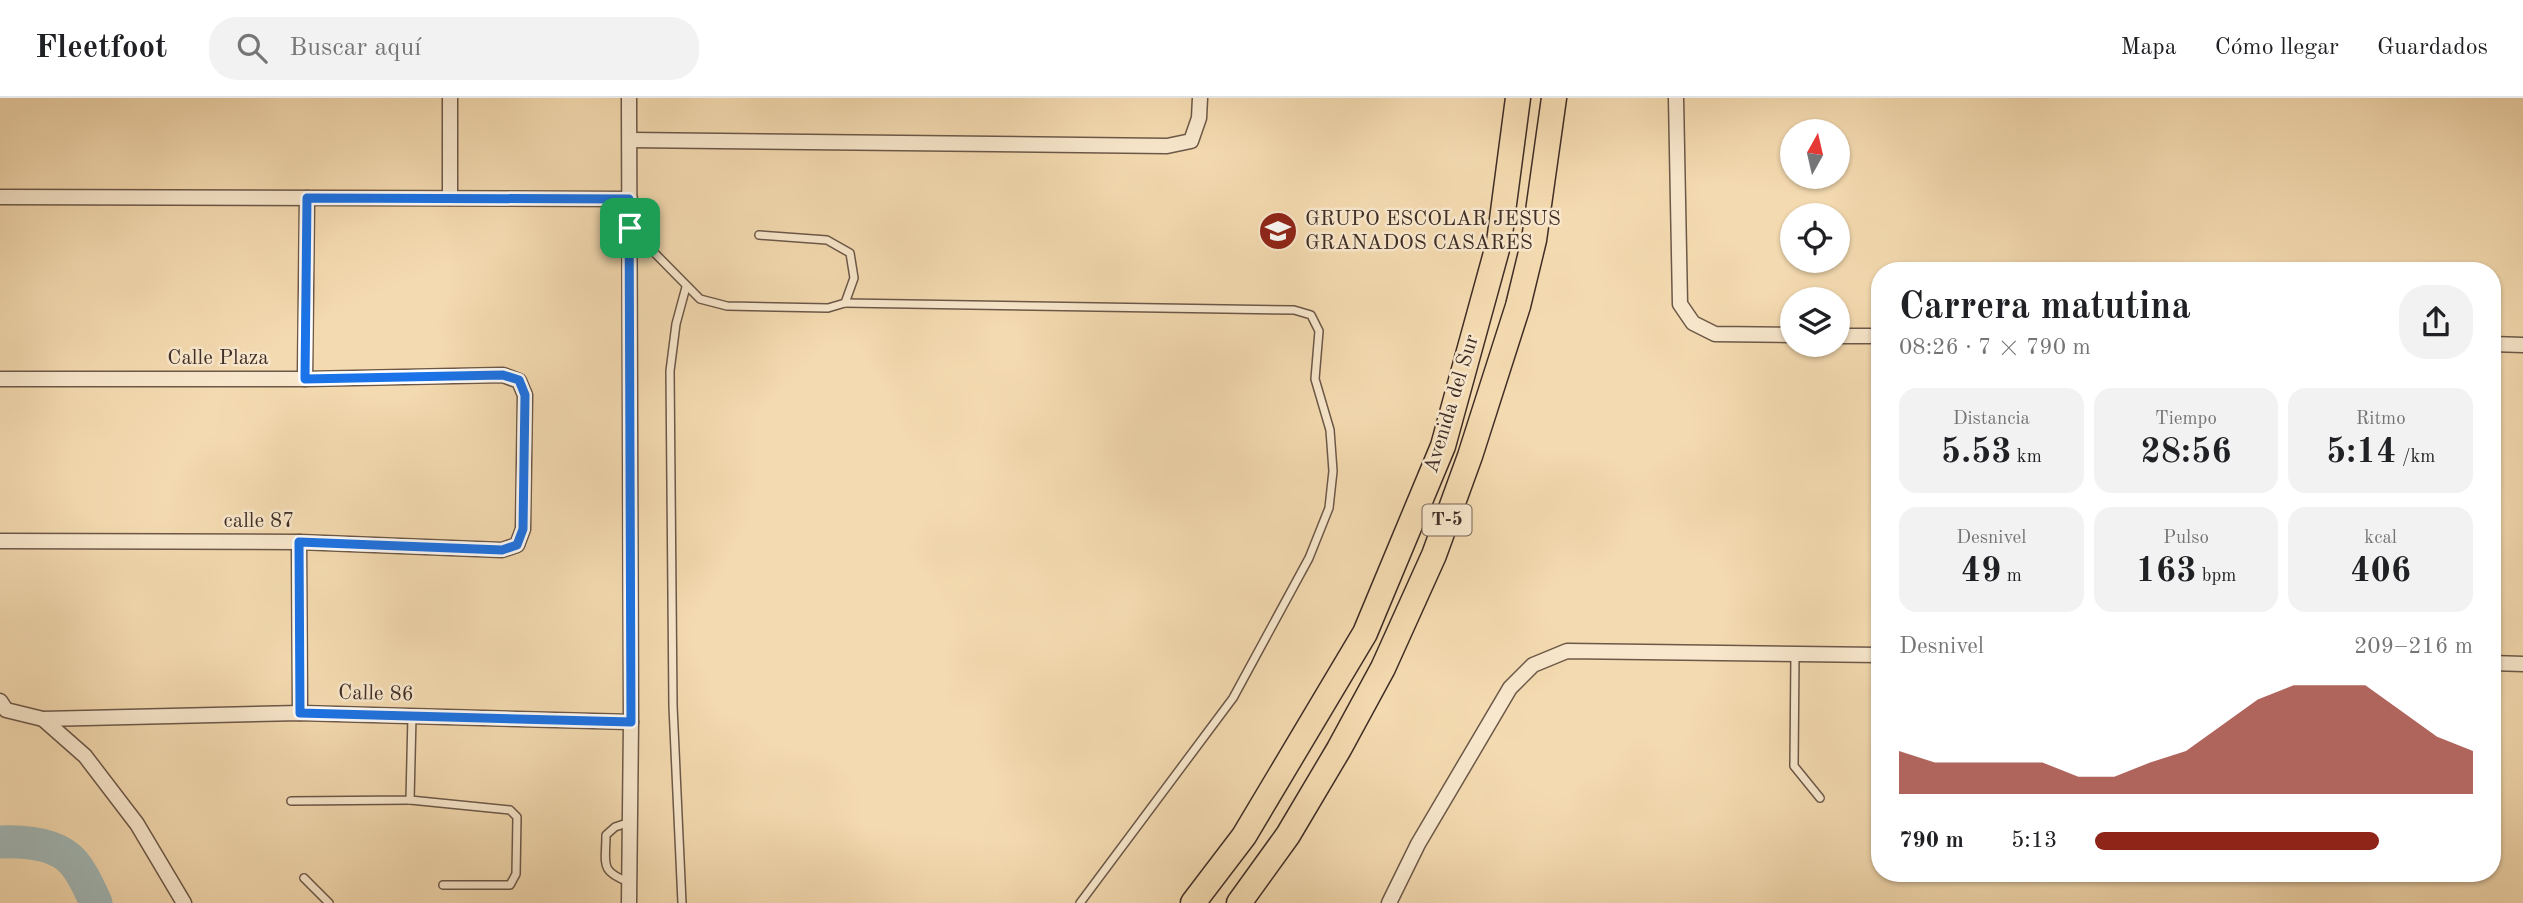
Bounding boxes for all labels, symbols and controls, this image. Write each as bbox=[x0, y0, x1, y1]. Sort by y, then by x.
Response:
search box bbox=[209, 17, 699, 80]
icon: search bbox=[233, 29, 271, 67]
text: Fleetfoot bbox=[35, 32, 167, 65]
text: Buscar aquí bbox=[289, 35, 421, 61]
text: Mapa bbox=[2120, 36, 2177, 60]
text: Cómo llegar bbox=[2215, 36, 2339, 60]
text: Guardados bbox=[2377, 36, 2488, 60]
north arrow bbox=[1780, 119, 1850, 189]
map controls bbox=[1780, 119, 1850, 357]
pin bbox=[600, 198, 660, 258]
button: locate bbox=[1780, 203, 1850, 273]
icon: arrive bbox=[611, 209, 649, 247]
place label: GRUPO ESCOLAR JESUS GRANADOS CASARES bbox=[1305, 209, 1561, 254]
school or university icon: GRUPO ESCOLAR JESUS GRANADOS CASARES bbox=[1257, 210, 1299, 252]
button: share bbox=[2399, 285, 2473, 359]
button: layers bbox=[1780, 287, 1850, 357]
text: Carrera matutina bbox=[1899, 289, 2191, 327]
street label: Avenida del Sur bbox=[1421, 332, 1483, 476]
text: 08:26 · 7 × 790 m bbox=[1899, 336, 2091, 359]
street label: Calle Plaza bbox=[167, 348, 269, 369]
text: Distancia bbox=[1953, 410, 2030, 429]
text: Tiempo bbox=[2155, 410, 2217, 429]
text: Ritmo bbox=[2356, 410, 2406, 429]
text: 5.53 bbox=[1941, 435, 2012, 470]
text: 28:56 bbox=[2140, 435, 2232, 470]
text: 5:14 bbox=[2326, 435, 2397, 470]
text: km bbox=[2012, 448, 2042, 467]
text: /km bbox=[2397, 448, 2435, 467]
road number: T-5 bbox=[1422, 504, 1472, 536]
street label: calle 87 bbox=[224, 511, 294, 532]
text: Desnivel bbox=[1956, 529, 2026, 548]
text: Pulso bbox=[2163, 529, 2209, 548]
text: kcal bbox=[2364, 529, 2397, 548]
text: 49 bbox=[1961, 554, 2001, 589]
text: 163 bbox=[2136, 554, 2196, 589]
text: 406 bbox=[2350, 554, 2411, 589]
text: m bbox=[2001, 567, 2022, 586]
text: bpm bbox=[2196, 567, 2236, 586]
text: Desnivel bbox=[1899, 635, 1984, 658]
text: 209–216 m bbox=[2354, 635, 2473, 658]
street label: Calle 86 bbox=[338, 683, 414, 705]
text: 790 m bbox=[1899, 829, 1964, 852]
text: 5:13 bbox=[2011, 829, 2057, 852]

